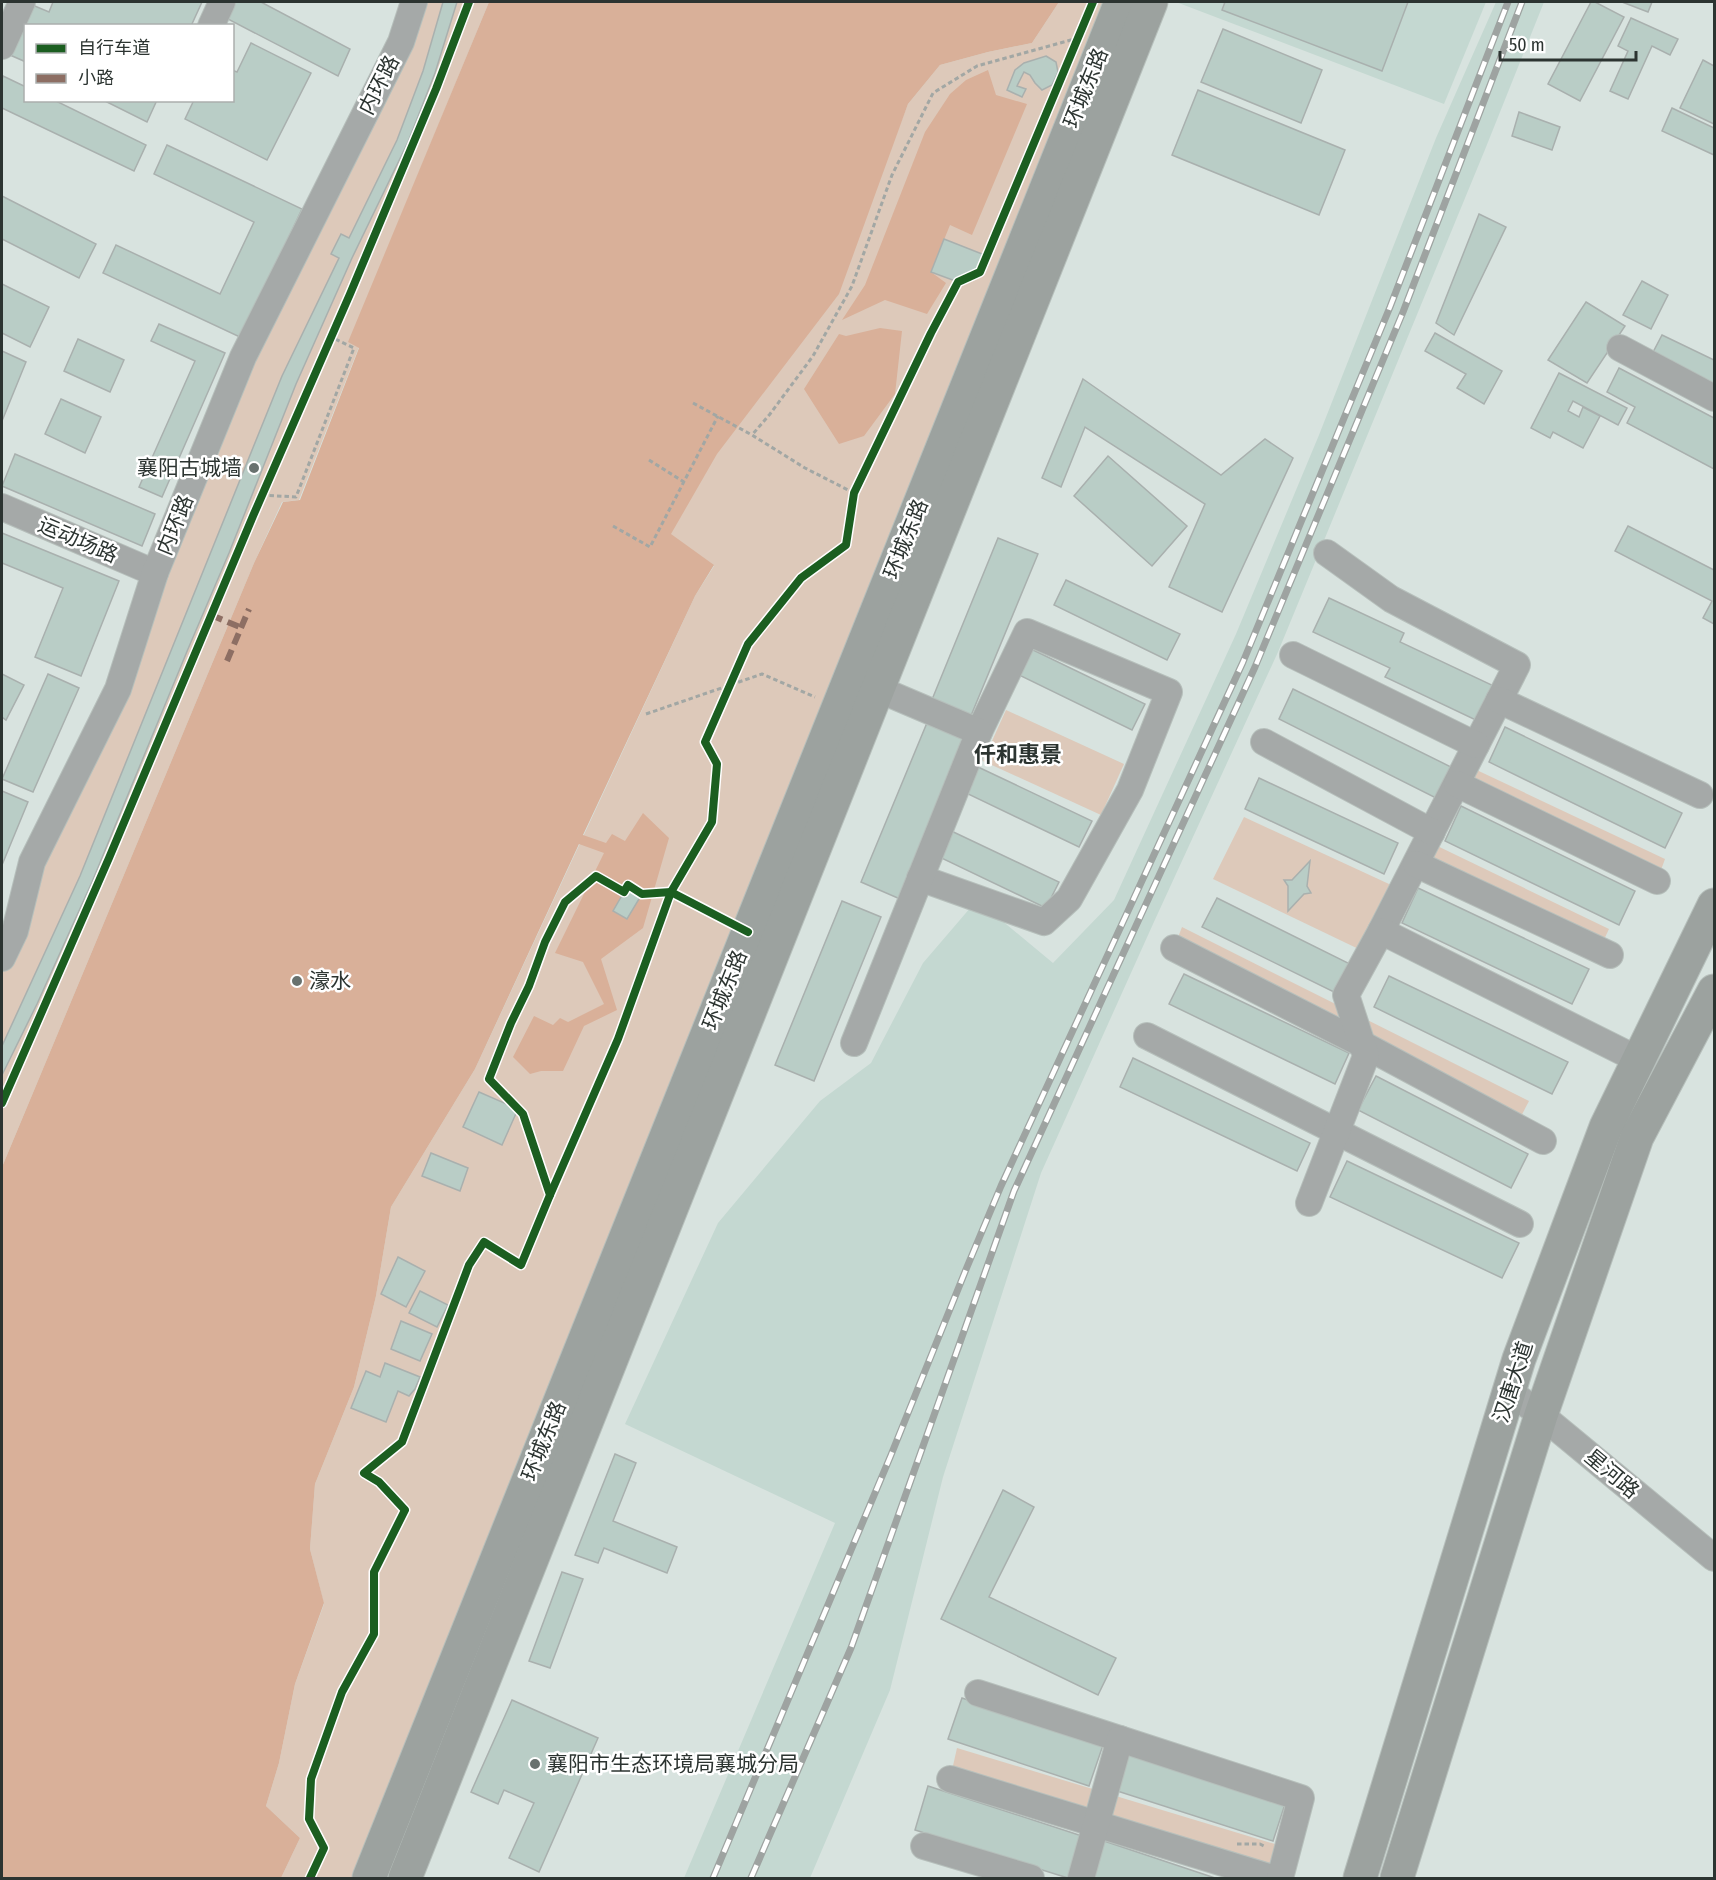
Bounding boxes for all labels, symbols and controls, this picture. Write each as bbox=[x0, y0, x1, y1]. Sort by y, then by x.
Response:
legend bbox=[24, 24, 234, 102]
scale bar bbox=[1500, 24, 1636, 62]
text: 50 m bbox=[1509, 34, 1545, 56]
text: 自行车道 bbox=[78, 37, 150, 59]
street label: 环城东路 bbox=[1058, 44, 1114, 132]
street label: 内环路 bbox=[353, 51, 405, 119]
text: 小路 bbox=[78, 67, 114, 89]
place label: 襄阳古城墙 bbox=[137, 455, 242, 481]
marker: 襄阳古城墙 bbox=[247, 461, 261, 475]
street label: 内环路 bbox=[151, 491, 199, 559]
street label: 环城东路 bbox=[878, 495, 934, 583]
street label: 运动场路 bbox=[34, 512, 122, 568]
district label: 仟和惠景 bbox=[974, 741, 1062, 768]
street label: 环城东路 bbox=[697, 946, 753, 1034]
place label: 濠水 bbox=[309, 968, 351, 994]
marker: 濠水 bbox=[290, 974, 304, 988]
street label: 汉唐大道 bbox=[1488, 1338, 1538, 1426]
street label: 环城东路 bbox=[516, 1397, 572, 1485]
street label: 星河路 bbox=[1580, 1444, 1644, 1504]
place label: 襄阳市生态环境局襄城分局 bbox=[547, 1751, 799, 1777]
marker: 襄阳市生态环境局襄城分局 bbox=[528, 1757, 542, 1771]

